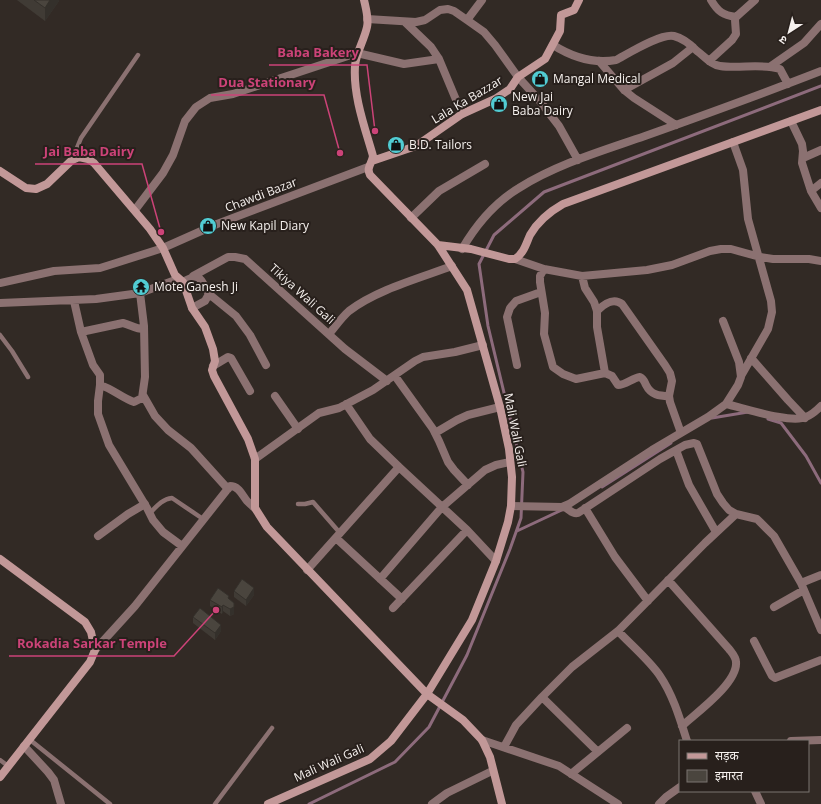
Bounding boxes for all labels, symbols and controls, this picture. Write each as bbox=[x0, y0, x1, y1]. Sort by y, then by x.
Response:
north arrow bbox=[769, 12, 809, 52]
text: उ bbox=[775, 32, 790, 48]
callout: Baba Bakery bbox=[269, 40, 367, 65]
text: Baba Bakery bbox=[277, 43, 359, 61]
shop icon: Mangal Medical bbox=[530, 69, 550, 89]
callout: Dua Stationary bbox=[211, 70, 324, 95]
place label: Mangal Medical bbox=[553, 70, 641, 87]
street label: Lala Ka Bazzar bbox=[428, 72, 506, 127]
text: Dua Stationary bbox=[218, 73, 316, 91]
place label: New Jai Baba Dairy bbox=[512, 88, 574, 119]
shop icon: New Jai Baba Dairy bbox=[489, 94, 509, 114]
shop icon: B.D. Tailors bbox=[386, 135, 406, 155]
place label: B.D. Tailors bbox=[409, 136, 472, 153]
callout: Jai Baba Dairy bbox=[35, 139, 142, 164]
text: Jai Baba Dairy bbox=[43, 142, 135, 160]
street label: Chawdi Bazar bbox=[222, 173, 299, 216]
shop icon: New Kapil Diary bbox=[198, 216, 218, 236]
place label: New Kapil Diary bbox=[221, 217, 310, 234]
street label: Tikiya Wali Gali bbox=[266, 259, 339, 328]
temple icon: Mote Ganesh Ji bbox=[131, 277, 151, 297]
place label: Mote Ganesh Ji bbox=[154, 278, 238, 295]
street label: Mali Wali Gali bbox=[500, 391, 531, 468]
callout: Rokadia Sarkar Temple bbox=[9, 631, 174, 656]
text: Rokadia Sarkar Temple bbox=[17, 634, 167, 652]
street label: Mali Wali Gali bbox=[291, 740, 367, 786]
legend bbox=[679, 740, 809, 792]
text: सड़क bbox=[715, 747, 740, 764]
text: इमारत bbox=[715, 767, 744, 784]

